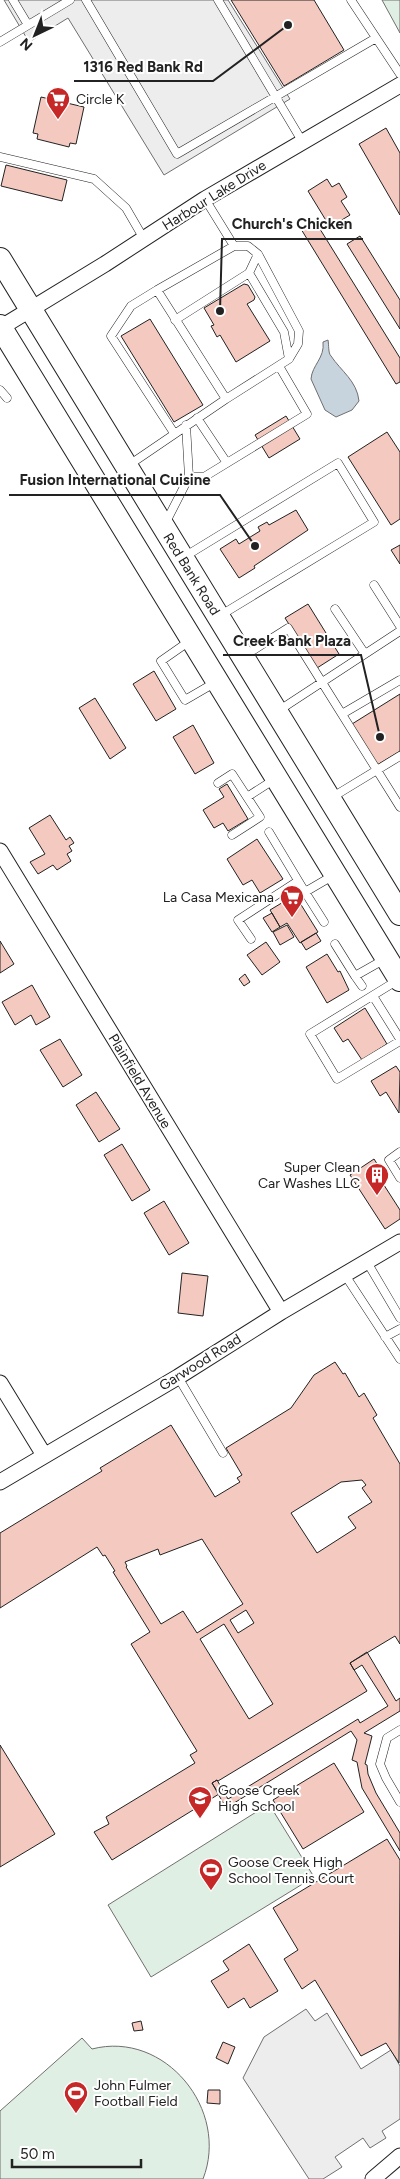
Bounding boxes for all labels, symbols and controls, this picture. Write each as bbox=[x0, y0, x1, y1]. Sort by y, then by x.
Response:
north arrow bbox=[10, 10, 60, 60]
text: N bbox=[17, 34, 36, 54]
callout: 1316 Red Bank Rd bbox=[74, 51, 213, 81]
text: 1316 Red Bank Rd bbox=[83, 58, 203, 76]
supermarket icon: Circle K bbox=[45, 86, 71, 120]
place label: Circle K bbox=[76, 91, 125, 108]
street label: Harbour Lake Drive bbox=[159, 156, 270, 234]
callout: Church's Chicken bbox=[222, 209, 363, 239]
text: Church's Chicken bbox=[232, 215, 352, 233]
callout: Fusion International Cuisine bbox=[9, 465, 220, 495]
text: Fusion International Cuisine bbox=[19, 471, 211, 489]
street label: Red Bank Road bbox=[159, 530, 224, 619]
callout: Creek Bank Plaza bbox=[223, 625, 361, 655]
text: Creek Bank Plaza bbox=[233, 632, 351, 650]
supermarket icon: La Casa Mexicana bbox=[279, 884, 305, 918]
place label: La Casa Mexicana bbox=[163, 889, 274, 906]
street label: Plainfield Avenue bbox=[105, 1031, 175, 1132]
place label: Super Clean Car Washes LLC bbox=[258, 1159, 360, 1192]
building icon: Super Clean Car Washes LLC bbox=[364, 1162, 390, 1196]
street label: Garwood Road bbox=[156, 1330, 244, 1394]
place label: Goose Creek High School bbox=[218, 1782, 300, 1815]
school or university icon: Goose Creek High School bbox=[187, 1785, 213, 1819]
place label: Goose Creek High School Tennis Court bbox=[228, 1854, 354, 1887]
sports icon: Goose Creek High School Tennis Court bbox=[198, 1857, 224, 1891]
place label: John Fulmer Football Field bbox=[94, 2077, 178, 2110]
sports icon: John Fulmer Football Field bbox=[63, 2080, 89, 2114]
scale bar bbox=[12, 2136, 141, 2168]
text: 50 m bbox=[20, 2145, 55, 2163]

